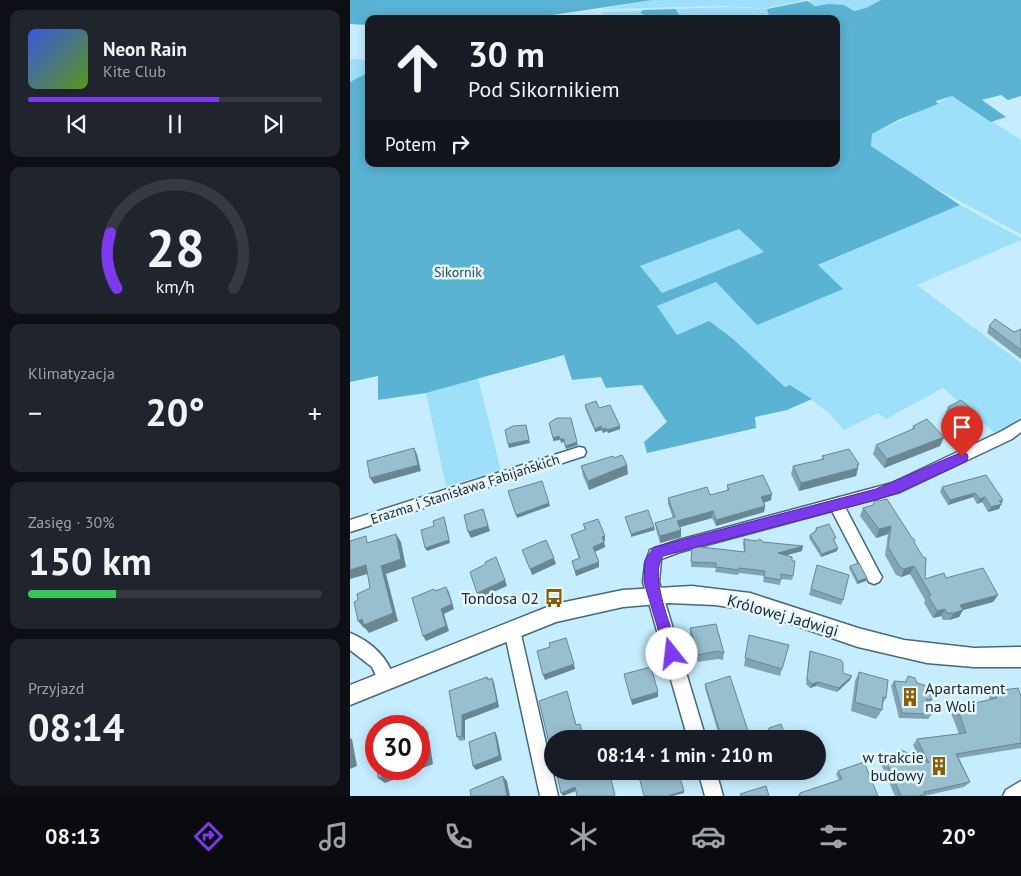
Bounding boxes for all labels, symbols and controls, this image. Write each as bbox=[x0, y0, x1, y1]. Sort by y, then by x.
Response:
text: 30 m bbox=[468, 31, 545, 77]
icon: ahead bbox=[385, 35, 450, 100]
text: Neon Rain bbox=[103, 37, 187, 61]
text: Kite Club bbox=[103, 61, 166, 81]
text: Pod Sikornikiem bbox=[468, 75, 620, 103]
icon: previous bbox=[63, 110, 91, 138]
icon: pause bbox=[161, 110, 189, 138]
icon: next bbox=[259, 110, 287, 138]
icon: right bbox=[446, 130, 474, 158]
text: Potem bbox=[385, 132, 436, 156]
text: 28 bbox=[146, 214, 204, 281]
park label: Sikornik bbox=[434, 263, 482, 281]
text: km/h bbox=[155, 275, 195, 298]
text: Klimatyzacja bbox=[28, 363, 115, 383]
text: 20° bbox=[145, 387, 205, 436]
text: − bbox=[28, 394, 42, 431]
text: + bbox=[308, 394, 322, 431]
pin bbox=[941, 406, 983, 457]
icon: arrive bbox=[948, 413, 976, 441]
street label: Erazma i Stanisława Fabijańskich bbox=[368, 450, 562, 528]
text: Zasięg · 30% bbox=[28, 512, 115, 532]
text: 150 km bbox=[28, 536, 152, 585]
bus stop icon: Tondosa 02 bbox=[543, 587, 565, 609]
place label: Tondosa 02 bbox=[461, 588, 539, 608]
street label: Królowej Jadwigi bbox=[725, 590, 841, 640]
position arrow bbox=[645, 627, 697, 679]
text: Przyjazd bbox=[28, 678, 84, 698]
place label: Apartament na Woli bbox=[925, 678, 1006, 716]
building icon: Apartament na Woli bbox=[899, 686, 921, 708]
text: 08:14 bbox=[28, 702, 124, 751]
speed limit sign: 30 bbox=[365, 715, 430, 780]
text: 08:14 · 1 min · 210 m bbox=[597, 743, 773, 767]
place label: w trakcie budowy bbox=[862, 747, 925, 785]
building icon: w trakcie budowy bbox=[928, 755, 950, 777]
icon: directions bbox=[191, 819, 226, 854]
icon: music bbox=[316, 819, 351, 854]
icon: phone bbox=[441, 819, 476, 854]
icon: climate bbox=[566, 819, 601, 854]
icon: car bbox=[691, 819, 726, 854]
icon: filters bbox=[816, 819, 851, 854]
text: 08:13 bbox=[45, 822, 101, 850]
text: 20° bbox=[941, 822, 976, 850]

